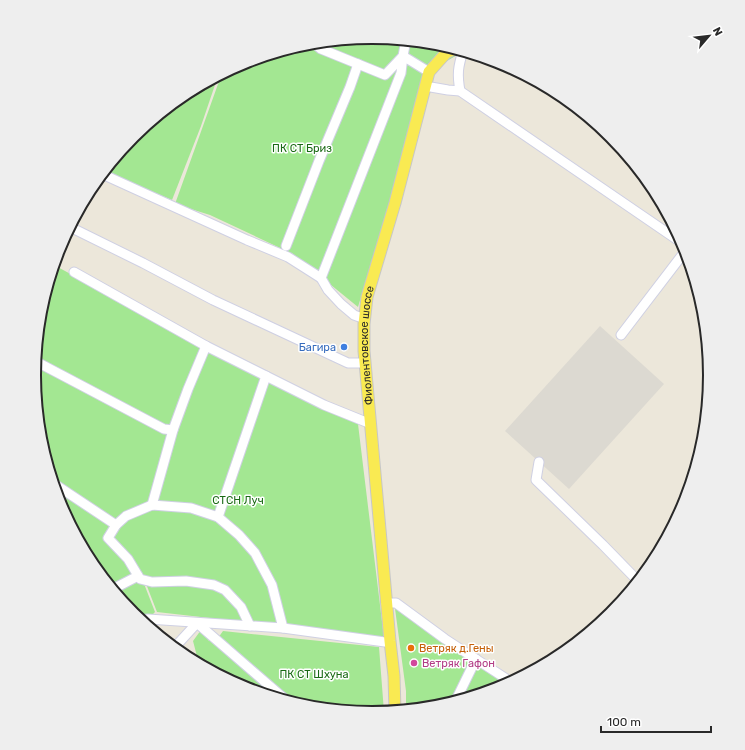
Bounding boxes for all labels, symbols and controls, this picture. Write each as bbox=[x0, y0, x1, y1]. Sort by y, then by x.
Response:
north arrow bbox=[689, 16, 729, 56]
text: N bbox=[710, 25, 725, 38]
park label: ПК СТ Бриз bbox=[272, 142, 332, 155]
street label: Фиолентовское шоссе bbox=[358, 284, 377, 406]
place label: Багира bbox=[299, 341, 336, 354]
marker: Багира bbox=[339, 342, 349, 352]
park label: СТСН Луч bbox=[212, 494, 264, 507]
place label: Ветряк д.Гены bbox=[419, 642, 494, 655]
marker: Ветряк д.Гены bbox=[406, 643, 416, 653]
place label: Ветряк Гафон bbox=[422, 657, 495, 670]
marker: Ветряк Гафон bbox=[409, 658, 419, 668]
park label: ПК СТ Шхуна bbox=[279, 668, 349, 681]
scale bar bbox=[601, 708, 711, 734]
text: 100 m bbox=[607, 715, 641, 729]

